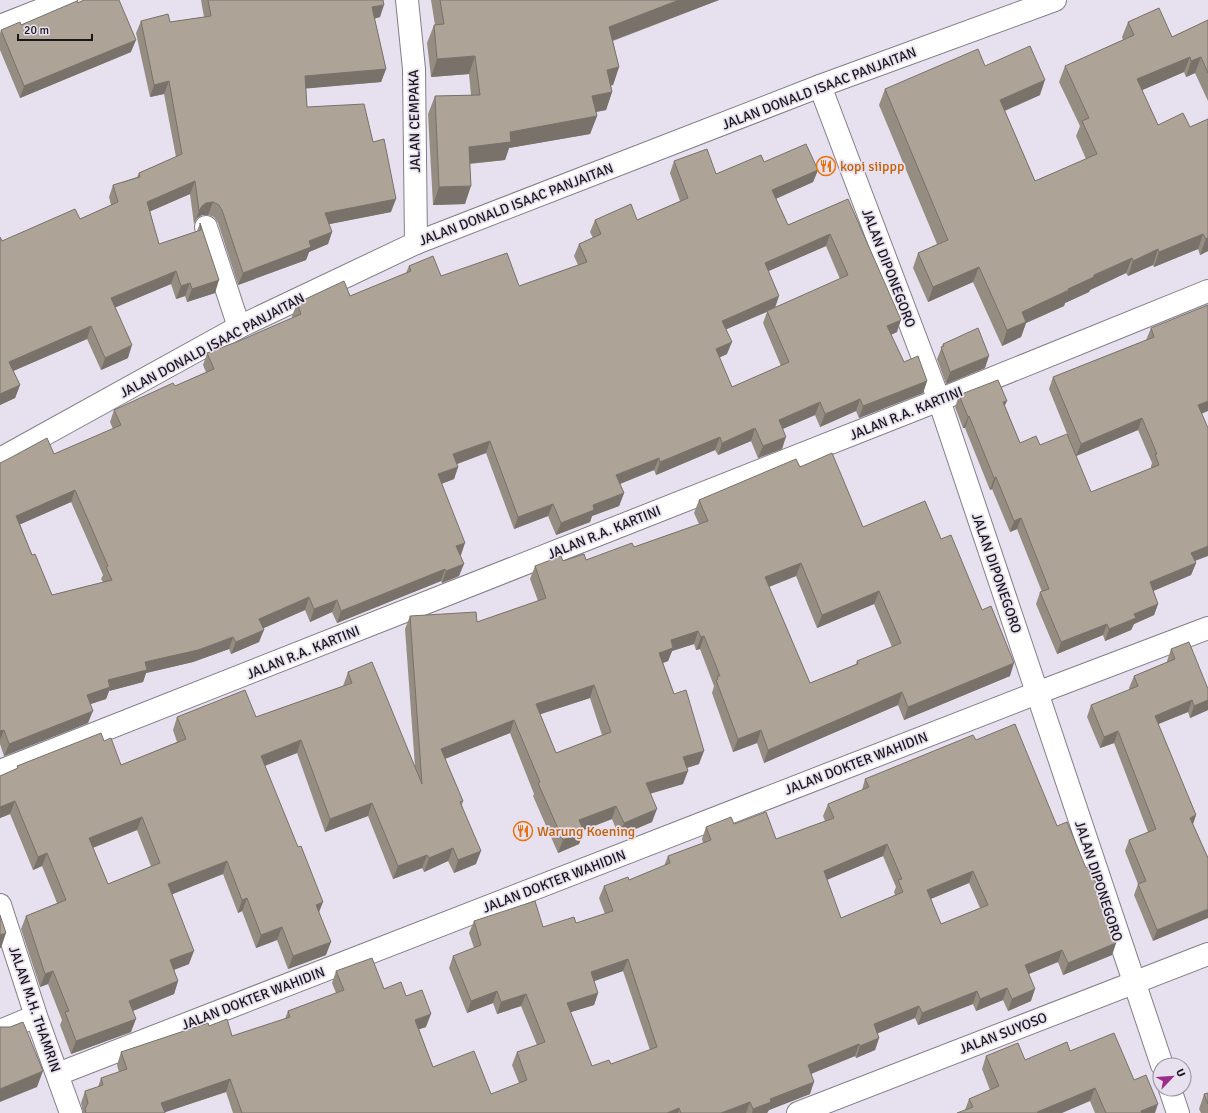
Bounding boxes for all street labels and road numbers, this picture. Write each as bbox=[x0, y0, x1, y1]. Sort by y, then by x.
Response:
street label: JALAN DONALD ISAAC PANJAITAN bbox=[720, 43, 919, 133]
street label: JALAN CEMPAKA bbox=[405, 69, 424, 173]
street label: JALAN DONALD ISAAC PANJAITAN bbox=[417, 159, 616, 249]
street label: JALAN DIPONEGORO bbox=[858, 206, 919, 330]
street label: JALAN DONALD ISAAC PANJAITAN bbox=[117, 289, 308, 402]
street label: JALAN R.A. KARTINI bbox=[847, 383, 965, 444]
street label: JALAN R.A. KARTINI bbox=[545, 502, 663, 563]
street label: JALAN DIPONEGORO bbox=[968, 511, 1025, 636]
street label: JALAN R.A. KARTINI bbox=[244, 622, 362, 683]
street label: JALAN DOKTER WAHIDIN bbox=[782, 728, 930, 799]
street label: JALAN DIPONEGORO bbox=[1071, 819, 1126, 944]
street label: JALAN DOKTER WAHIDIN bbox=[480, 846, 628, 917]
street label: JALAN M.H. THAMRIN bbox=[5, 944, 64, 1074]
street label: JALAN DOKTER WAHIDIN bbox=[179, 963, 327, 1034]
street label: JALAN SUYOSO bbox=[957, 1009, 1050, 1058]

